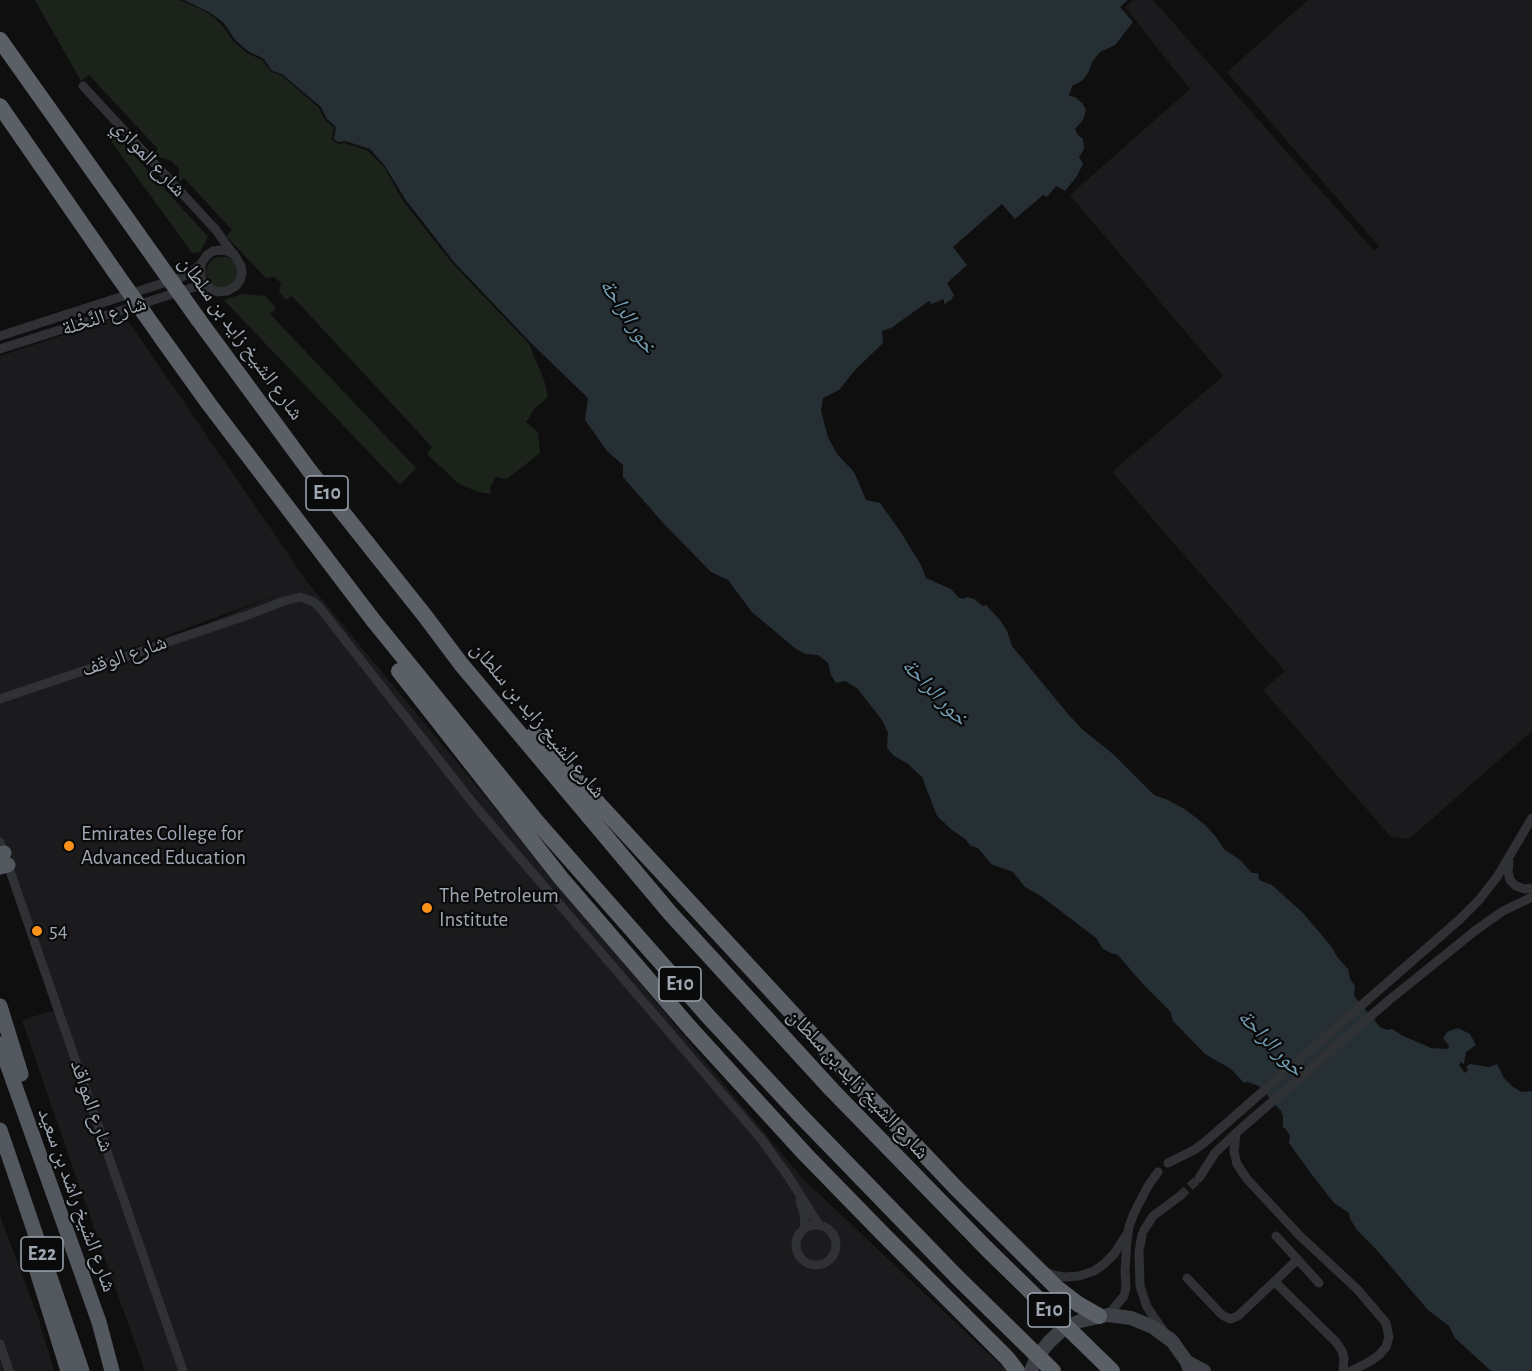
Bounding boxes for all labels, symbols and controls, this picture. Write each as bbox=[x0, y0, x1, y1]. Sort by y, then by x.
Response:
street label: شارع الموازي bbox=[107, 114, 191, 202]
street label: شارع الشيخ زايد بن سلطان bbox=[173, 251, 309, 425]
water label: خور الراحة bbox=[594, 274, 662, 358]
street label: شارع النَّخْلة bbox=[58, 290, 150, 342]
road number: E10 bbox=[306, 476, 348, 510]
street label: شارع الوقف bbox=[78, 630, 170, 682]
street label: شارع الشيخ زايد بن سلطان bbox=[465, 637, 611, 803]
water label: خور الراحة bbox=[896, 653, 974, 731]
place label: Emirates College for Advanced Education bbox=[81, 821, 246, 871]
marker: Emirates College for Advanced Education bbox=[62, 839, 76, 853]
place label: The Petroleum Institute bbox=[439, 883, 559, 933]
marker: The Petroleum Institute bbox=[420, 901, 434, 915]
place label: 54 bbox=[49, 918, 68, 944]
marker: 54 bbox=[30, 924, 44, 938]
road number: E10 bbox=[659, 967, 701, 1001]
street label: شارع الشيخ زايد بن سلطان bbox=[782, 1003, 934, 1165]
water label: خور الراحة bbox=[1232, 1004, 1310, 1082]
street label: شارع المواقد bbox=[65, 1057, 119, 1155]
street label: شارع الشيخ راشد بن سعيد bbox=[32, 1105, 122, 1295]
road number: E22 bbox=[21, 1237, 63, 1271]
road number: E10 bbox=[1028, 1293, 1070, 1327]

